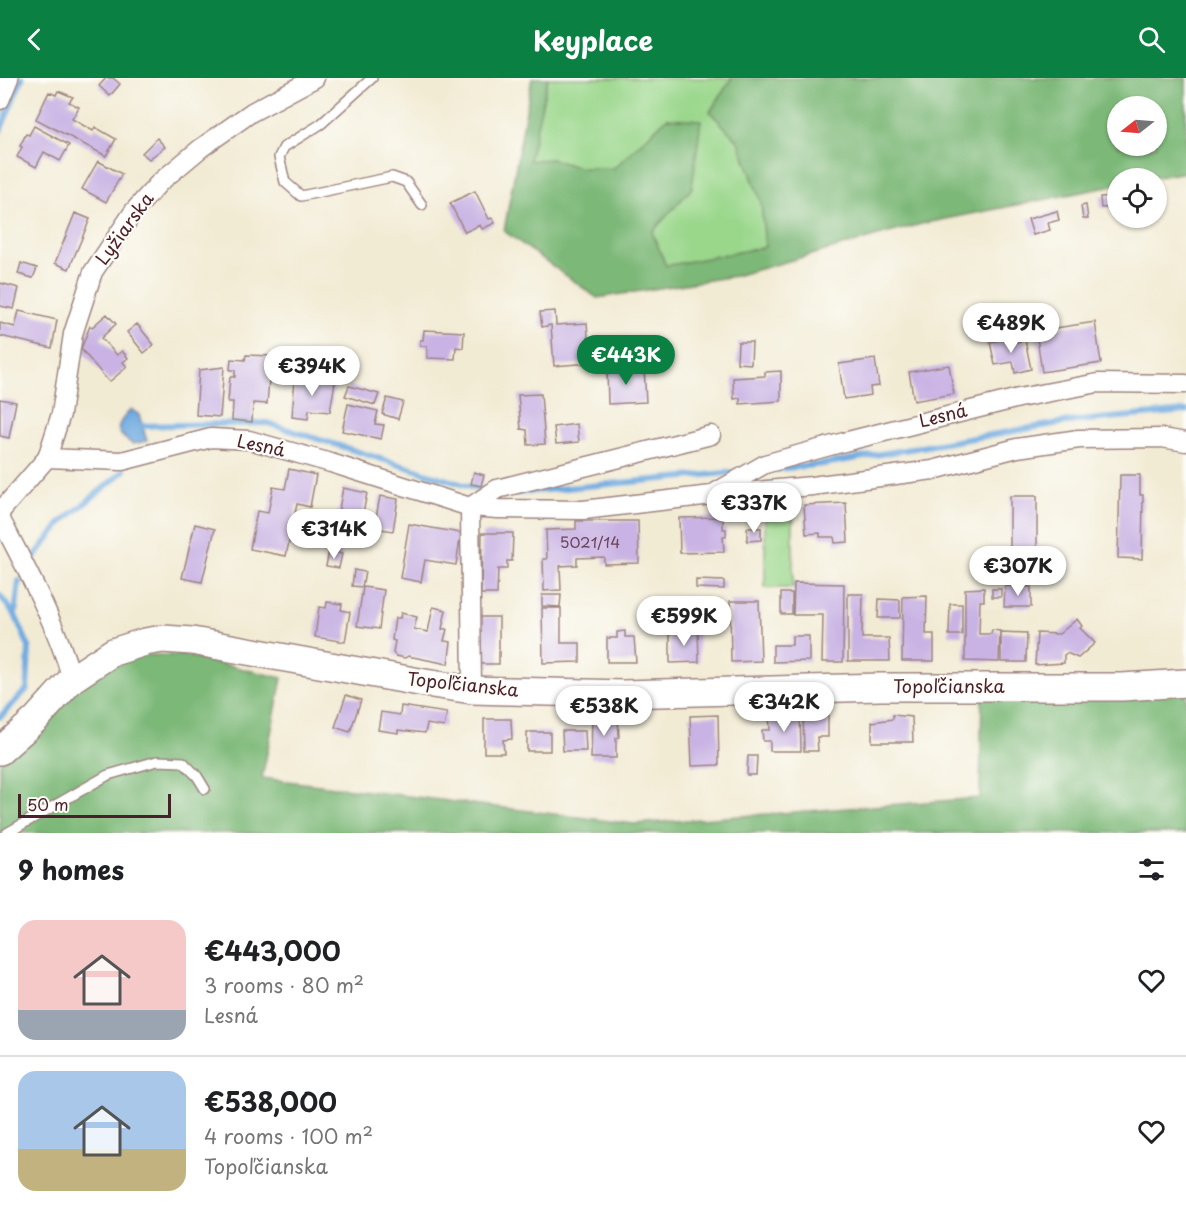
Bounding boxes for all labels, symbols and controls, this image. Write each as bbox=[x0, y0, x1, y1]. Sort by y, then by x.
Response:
text: Keyplace bbox=[533, 19, 653, 60]
icon: back bbox=[18, 23, 51, 56]
icon: search bbox=[1135, 23, 1168, 56]
north arrow bbox=[1107, 96, 1167, 156]
map controls bbox=[1107, 96, 1167, 228]
button: locate bbox=[1107, 168, 1167, 228]
street label: Lyžiarska bbox=[88, 185, 160, 270]
pin: €489K bbox=[969, 303, 1053, 354]
text: €489K bbox=[977, 307, 1045, 337]
pin: €443K bbox=[584, 335, 668, 386]
text: €443K bbox=[591, 339, 661, 369]
pin: €394K bbox=[270, 346, 354, 397]
text: €394K bbox=[278, 350, 346, 380]
street label: Lesná bbox=[916, 395, 970, 434]
street label: Lesná bbox=[235, 426, 289, 463]
pin: €337K bbox=[712, 483, 796, 534]
text: €337K bbox=[721, 487, 787, 517]
pin: €314K bbox=[292, 509, 376, 560]
text: €314K bbox=[301, 513, 367, 543]
house number: 5021/14 bbox=[560, 530, 620, 553]
pin: €307K bbox=[976, 546, 1060, 597]
text: €307K bbox=[983, 550, 1053, 580]
pin: €599K bbox=[642, 596, 726, 647]
text: €599K bbox=[651, 600, 718, 630]
street label: Topoľčianska bbox=[406, 664, 521, 703]
street label: Topoľčianska bbox=[893, 672, 1006, 699]
pin: €342K bbox=[742, 682, 826, 733]
pin: €538K bbox=[562, 686, 646, 737]
text: €342K bbox=[748, 686, 820, 716]
text: €538K bbox=[569, 690, 639, 720]
scale bar bbox=[18, 791, 171, 818]
text: 50 m bbox=[27, 792, 68, 816]
text: 9 homes bbox=[18, 850, 124, 889]
icon: filters bbox=[1135, 853, 1168, 886]
text: €443,000 bbox=[204, 931, 341, 970]
icon: home bbox=[66, 944, 138, 1016]
icon: heart bbox=[1135, 964, 1168, 997]
text: 3 rooms · 80 m² bbox=[204, 970, 364, 1000]
text: Lesná bbox=[204, 1000, 258, 1030]
text: €538,000 bbox=[204, 1082, 337, 1121]
icon: home bbox=[66, 1095, 138, 1167]
icon: heart bbox=[1135, 1115, 1168, 1148]
text: 4 rooms · 100 m² bbox=[204, 1121, 373, 1151]
text: Topoľčianska bbox=[204, 1151, 328, 1181]

